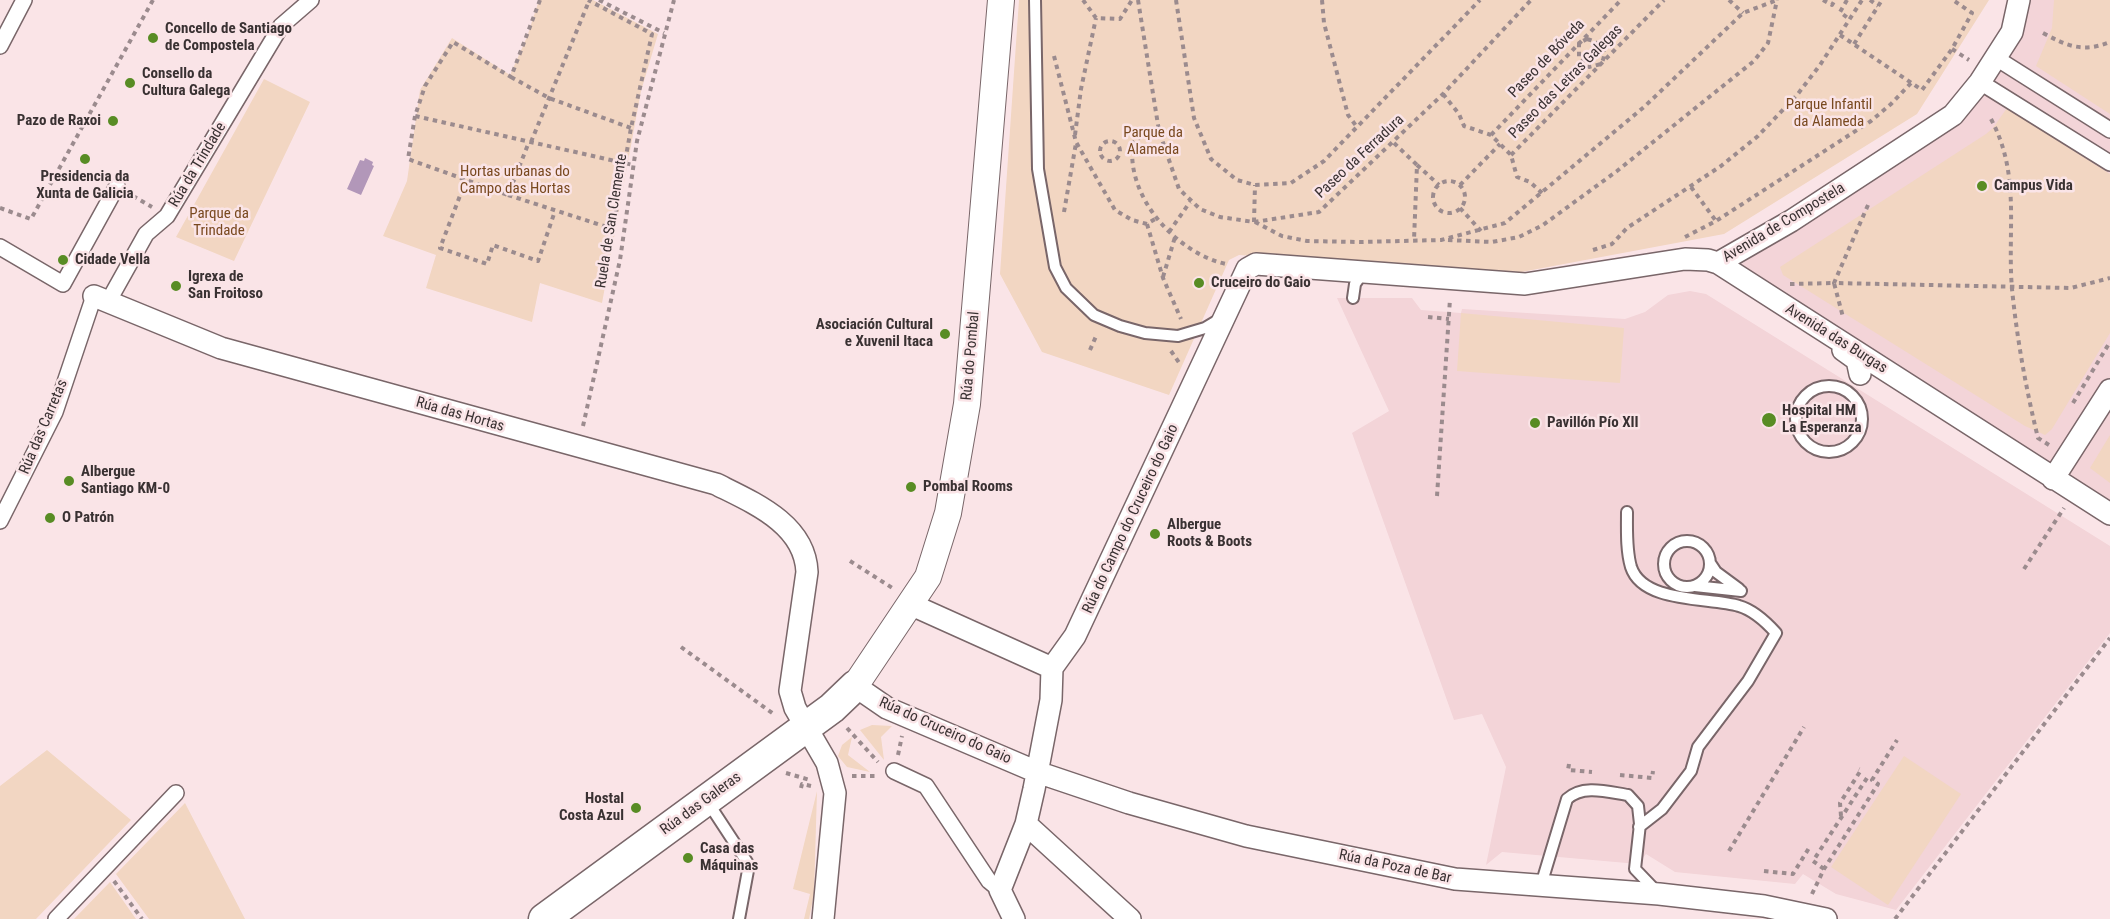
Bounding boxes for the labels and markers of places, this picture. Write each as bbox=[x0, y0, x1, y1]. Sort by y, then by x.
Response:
place label: Concello de Santiago de Compostela bbox=[165, 20, 292, 55]
marker: Concello de Santiago de Compostela bbox=[146, 31, 160, 45]
place label: Consello da Cultura Galega bbox=[142, 65, 230, 100]
marker: Consello da Cultura Galega bbox=[123, 76, 137, 90]
place label: Pazo de Raxoi bbox=[17, 112, 101, 130]
marker: Pazo de Raxoi bbox=[106, 114, 120, 128]
marker: Presidencia da Xunta de Galicia bbox=[78, 152, 92, 166]
place label: Presidencia da Xunta de Galicia bbox=[36, 168, 134, 203]
place label: Campus Vida bbox=[1994, 177, 2073, 195]
marker: Campus Vida bbox=[1975, 179, 1989, 193]
place label: Cidade Vella bbox=[75, 251, 150, 269]
marker: Cidade Vella bbox=[56, 253, 70, 267]
place label: Igrexa de San Froitoso bbox=[188, 268, 263, 303]
place label: Cruceiro do Gaio bbox=[1211, 274, 1311, 292]
marker: Cruceiro do Gaio bbox=[1192, 276, 1206, 290]
marker: Igrexa de San Froitoso bbox=[169, 279, 183, 293]
place label: Asociación Cultural e Xuvenil Itaca bbox=[816, 316, 933, 351]
marker: Asociación Cultural e Xuvenil Itaca bbox=[938, 327, 952, 341]
place label: Hospital HM La Esperanza bbox=[1782, 402, 1862, 437]
marker: Hospital HM La Esperanza bbox=[1760, 411, 1778, 429]
place label: Pavillón Pío XII bbox=[1547, 414, 1639, 432]
marker: Pavillón Pío XII bbox=[1528, 416, 1542, 430]
place label: Albergue Santiago KM-0 bbox=[81, 463, 170, 498]
marker: Albergue Santiago KM-0 bbox=[62, 474, 76, 488]
place label: Pombal Rooms bbox=[923, 478, 1013, 496]
marker: Pombal Rooms bbox=[904, 480, 918, 494]
place label: O Patrón bbox=[62, 509, 114, 527]
marker: O Patrón bbox=[43, 511, 57, 525]
place label: Albergue Roots & Boots bbox=[1167, 516, 1252, 551]
marker: Albergue Roots & Boots bbox=[1148, 527, 1162, 541]
place label: Hostal Costa Azul bbox=[559, 790, 624, 825]
marker: Hostal Costa Azul bbox=[629, 801, 643, 815]
place label: Casa das Máquinas bbox=[700, 840, 758, 875]
marker: Casa das Máquinas bbox=[681, 851, 695, 865]

